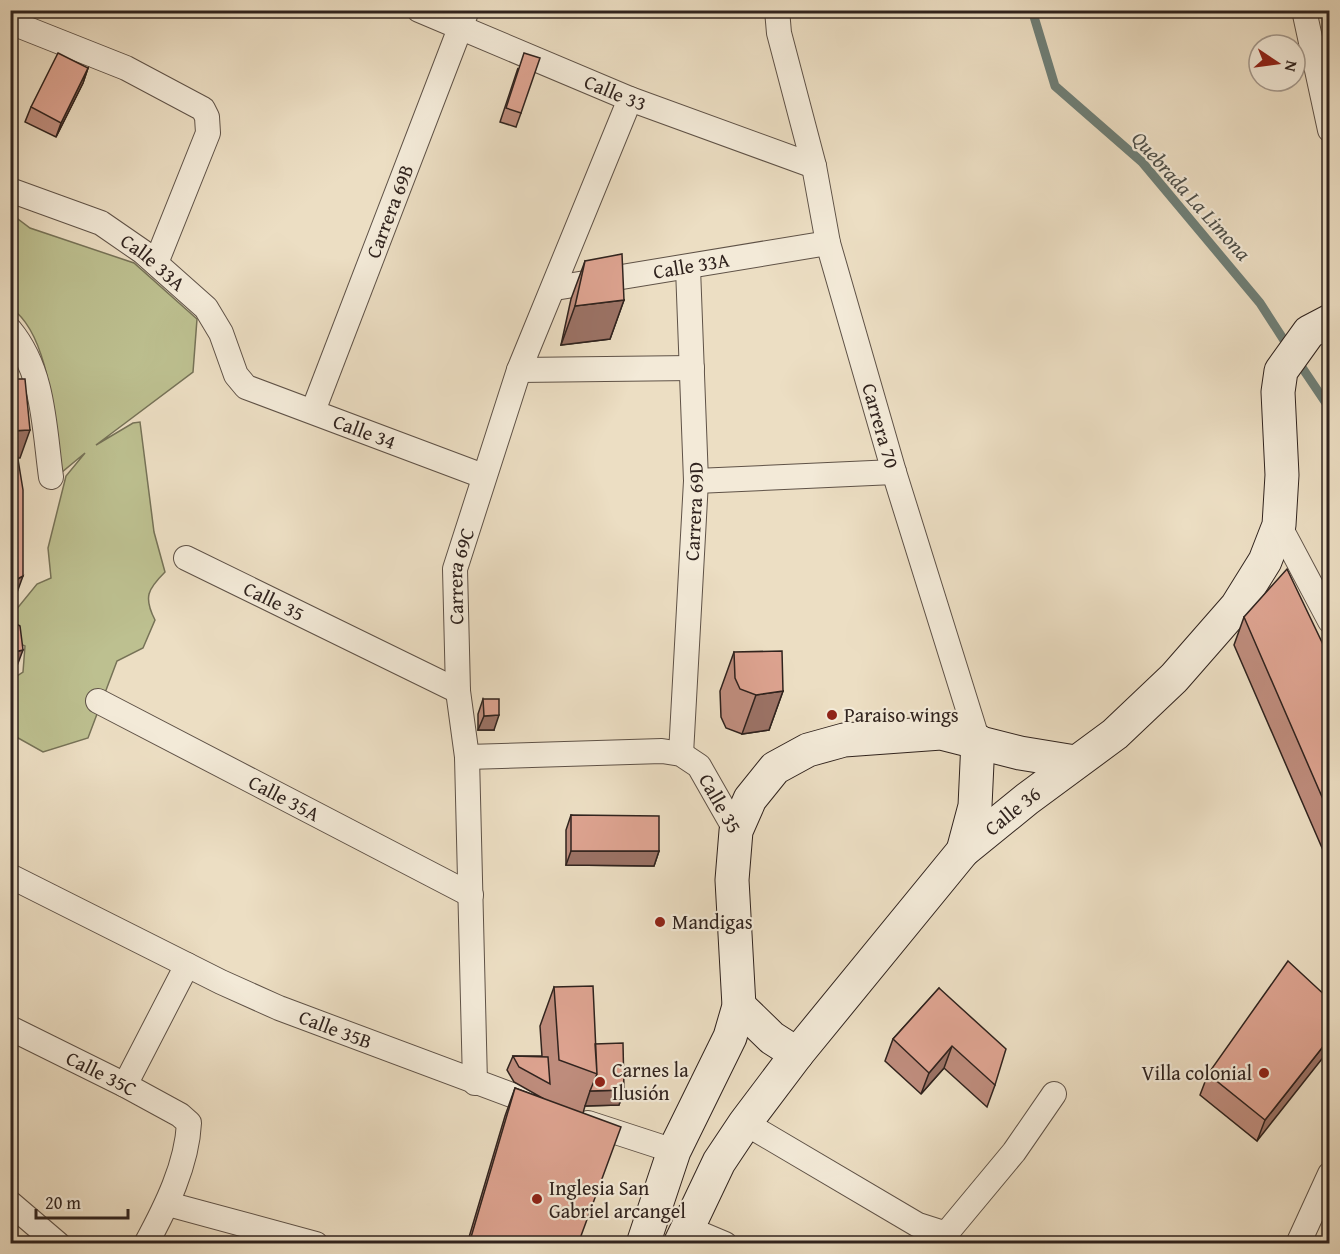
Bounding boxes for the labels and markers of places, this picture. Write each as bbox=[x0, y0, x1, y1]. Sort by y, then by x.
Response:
place label: Paraiso wings bbox=[844, 700, 959, 729]
marker: Paraiso wings bbox=[825, 708, 839, 722]
place label: Mandigas bbox=[672, 907, 753, 936]
marker: Mandigas bbox=[653, 915, 667, 929]
place label: Carnes la Ilusión bbox=[612, 1055, 689, 1107]
place label: Villa colonial bbox=[1141, 1058, 1252, 1087]
marker: Villa colonial bbox=[1257, 1066, 1271, 1080]
marker: Carnes la Ilusión bbox=[593, 1075, 607, 1089]
place label: Inglesia San Gabriel arcangel bbox=[549, 1173, 686, 1225]
marker: Inglesia San Gabriel arcangel bbox=[530, 1192, 544, 1206]

